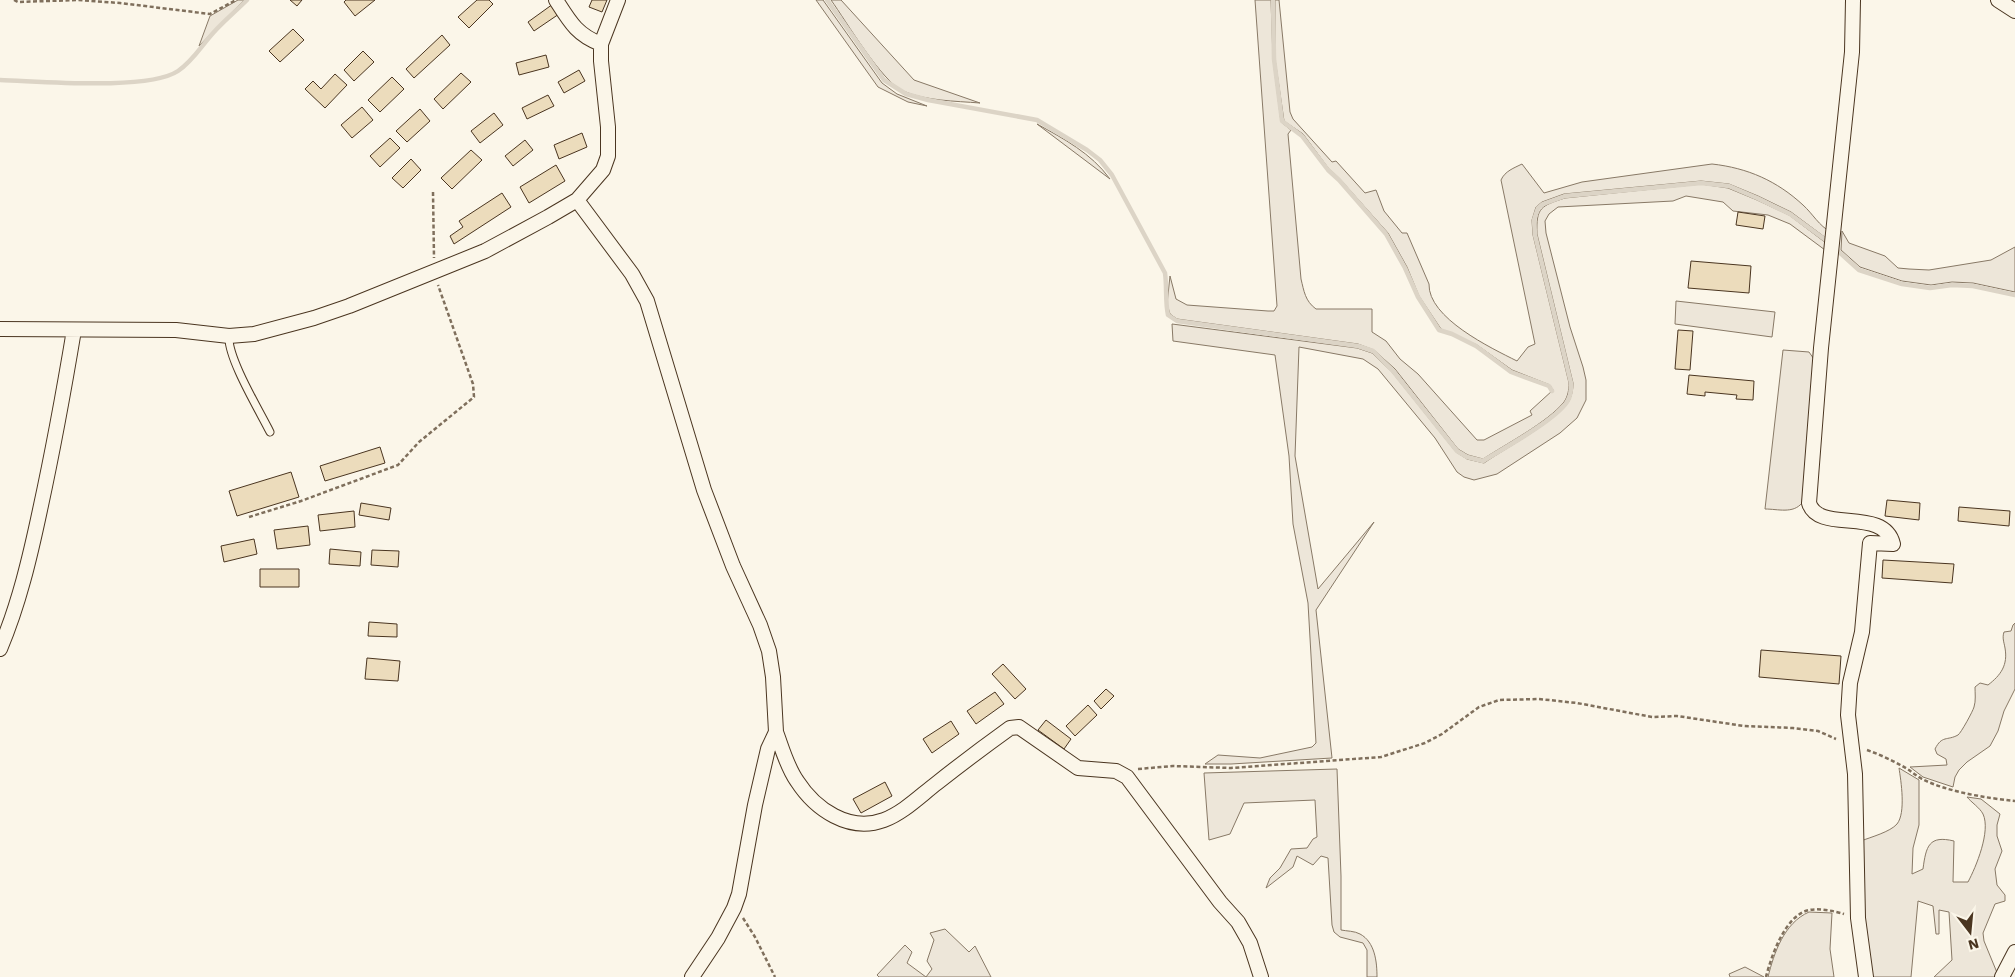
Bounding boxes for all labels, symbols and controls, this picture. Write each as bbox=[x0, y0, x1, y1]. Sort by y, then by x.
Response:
north arrow bbox=[1945, 907, 1995, 957]
text: N bbox=[1966, 935, 1981, 954]

